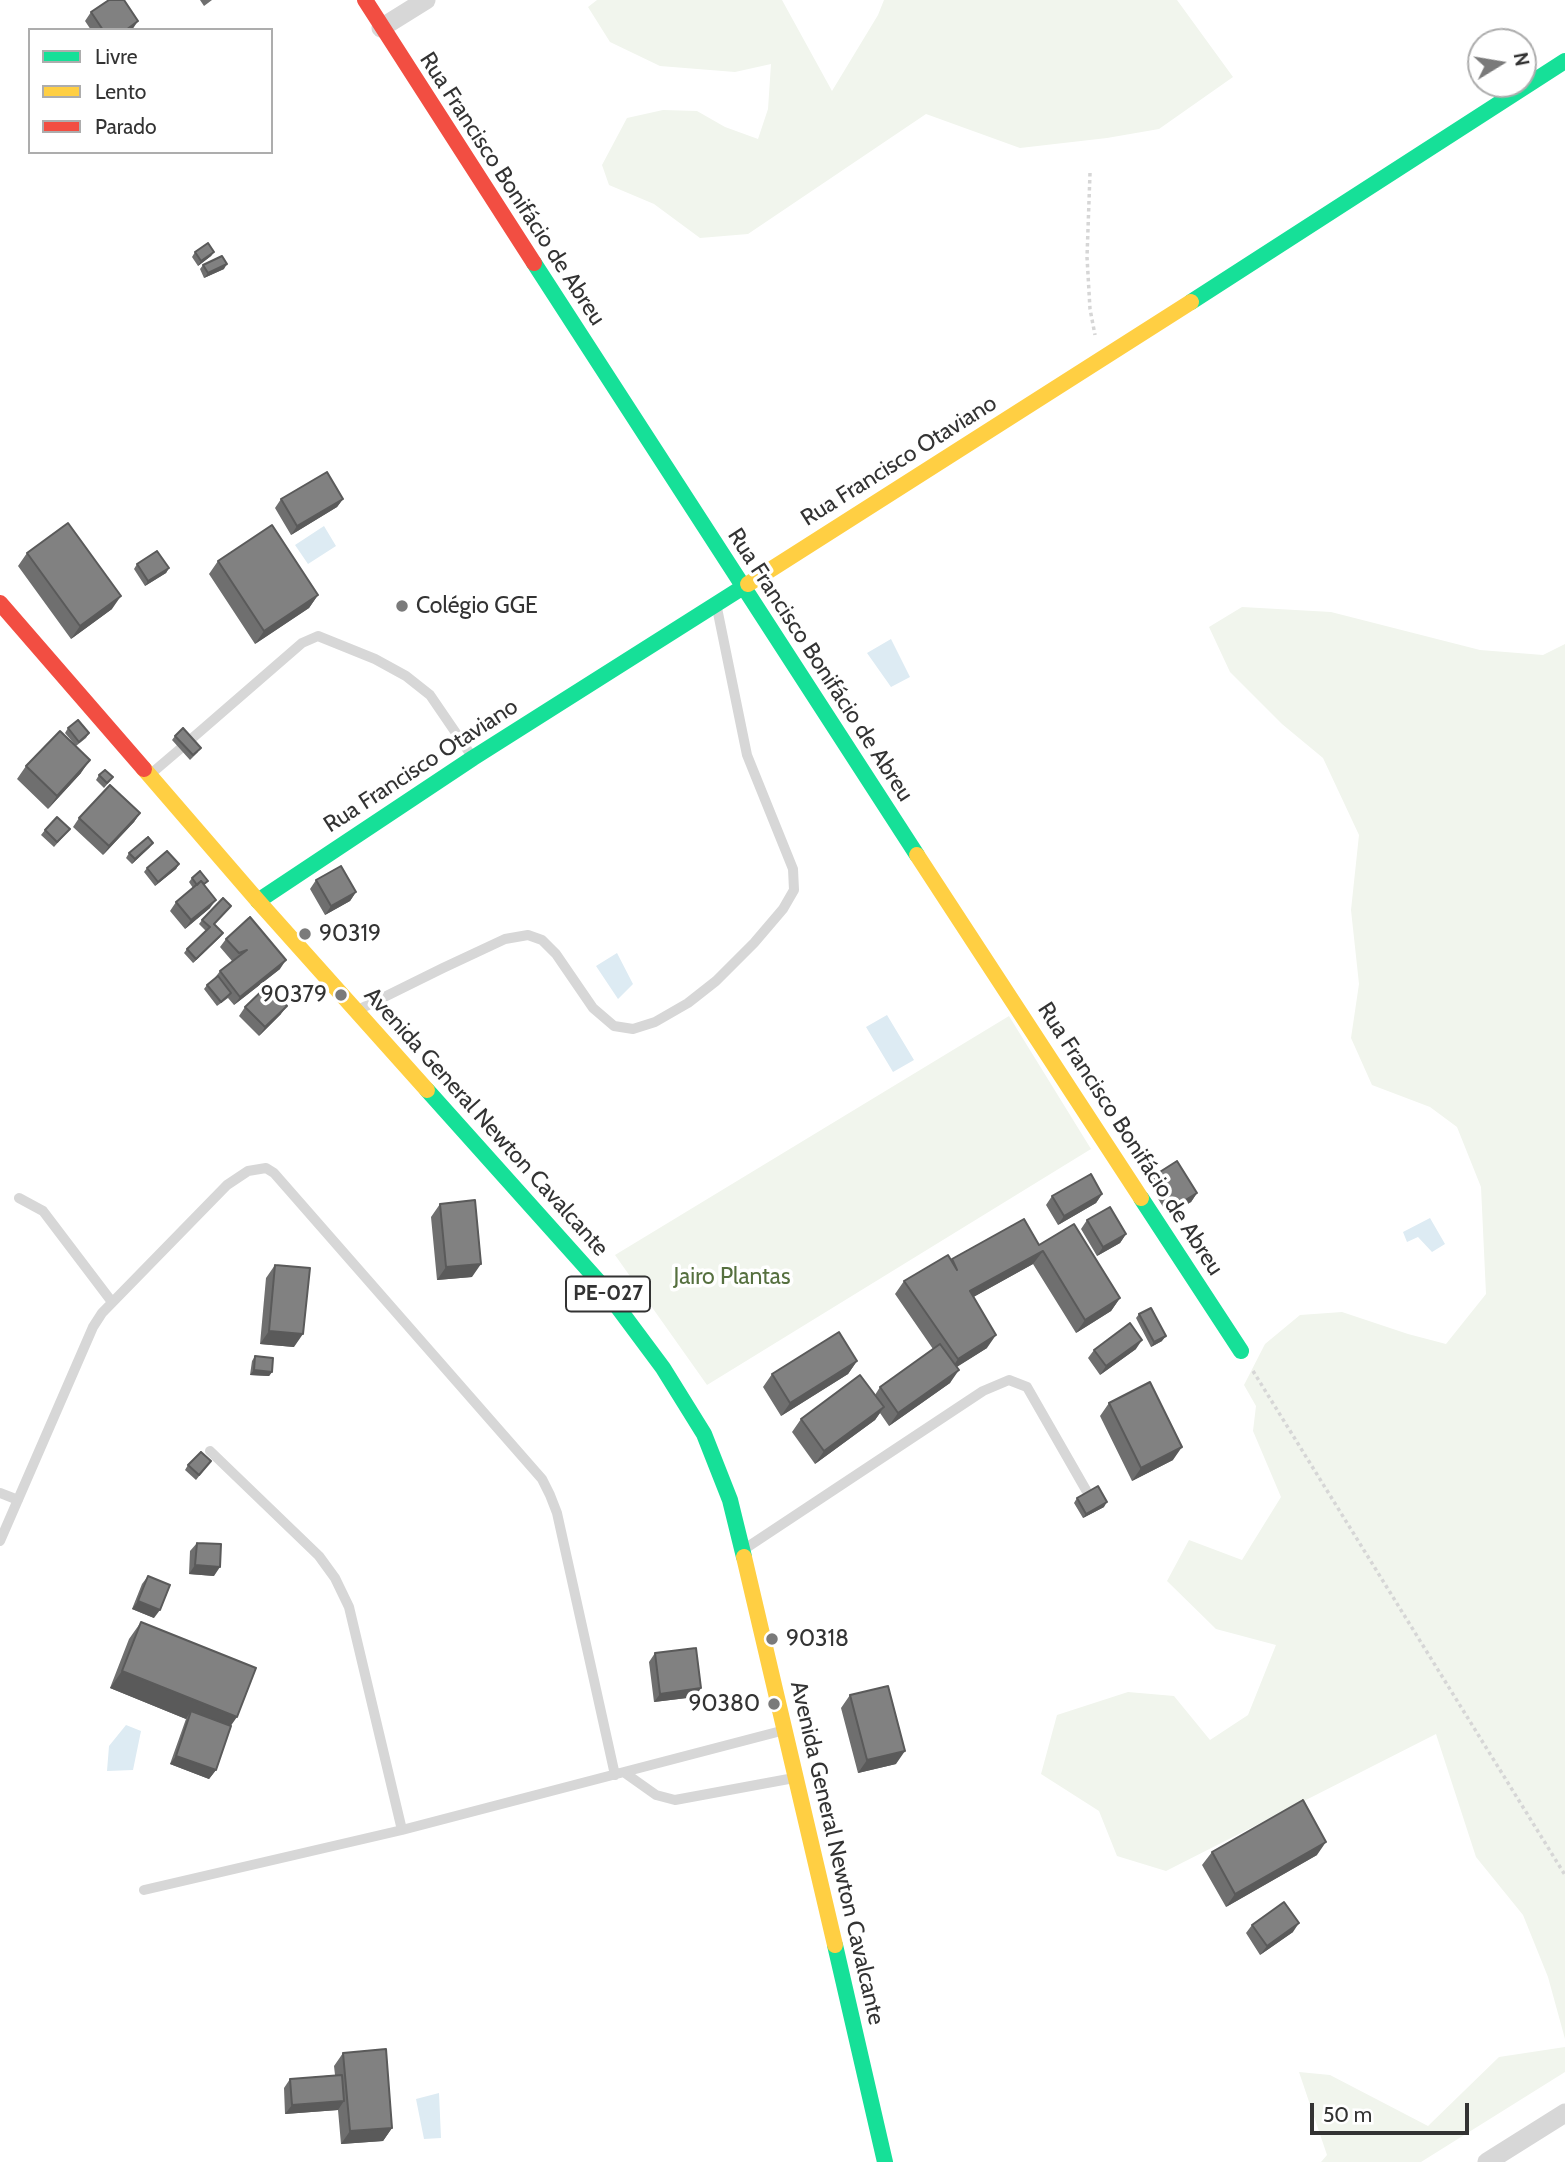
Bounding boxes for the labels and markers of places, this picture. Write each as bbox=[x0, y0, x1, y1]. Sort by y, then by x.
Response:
place label: Colégio GGE bbox=[416, 592, 538, 620]
marker: Colégio GGE bbox=[394, 598, 410, 614]
place label: 90319 bbox=[319, 920, 381, 948]
marker: 90319 bbox=[297, 926, 313, 942]
place label: 90379 bbox=[261, 981, 327, 1009]
marker: 90379 bbox=[333, 987, 349, 1003]
place label: 90318 bbox=[786, 1625, 849, 1653]
marker: 90318 bbox=[764, 1631, 780, 1647]
place label: 90380 bbox=[688, 1690, 760, 1718]
marker: 90380 bbox=[766, 1696, 782, 1712]

